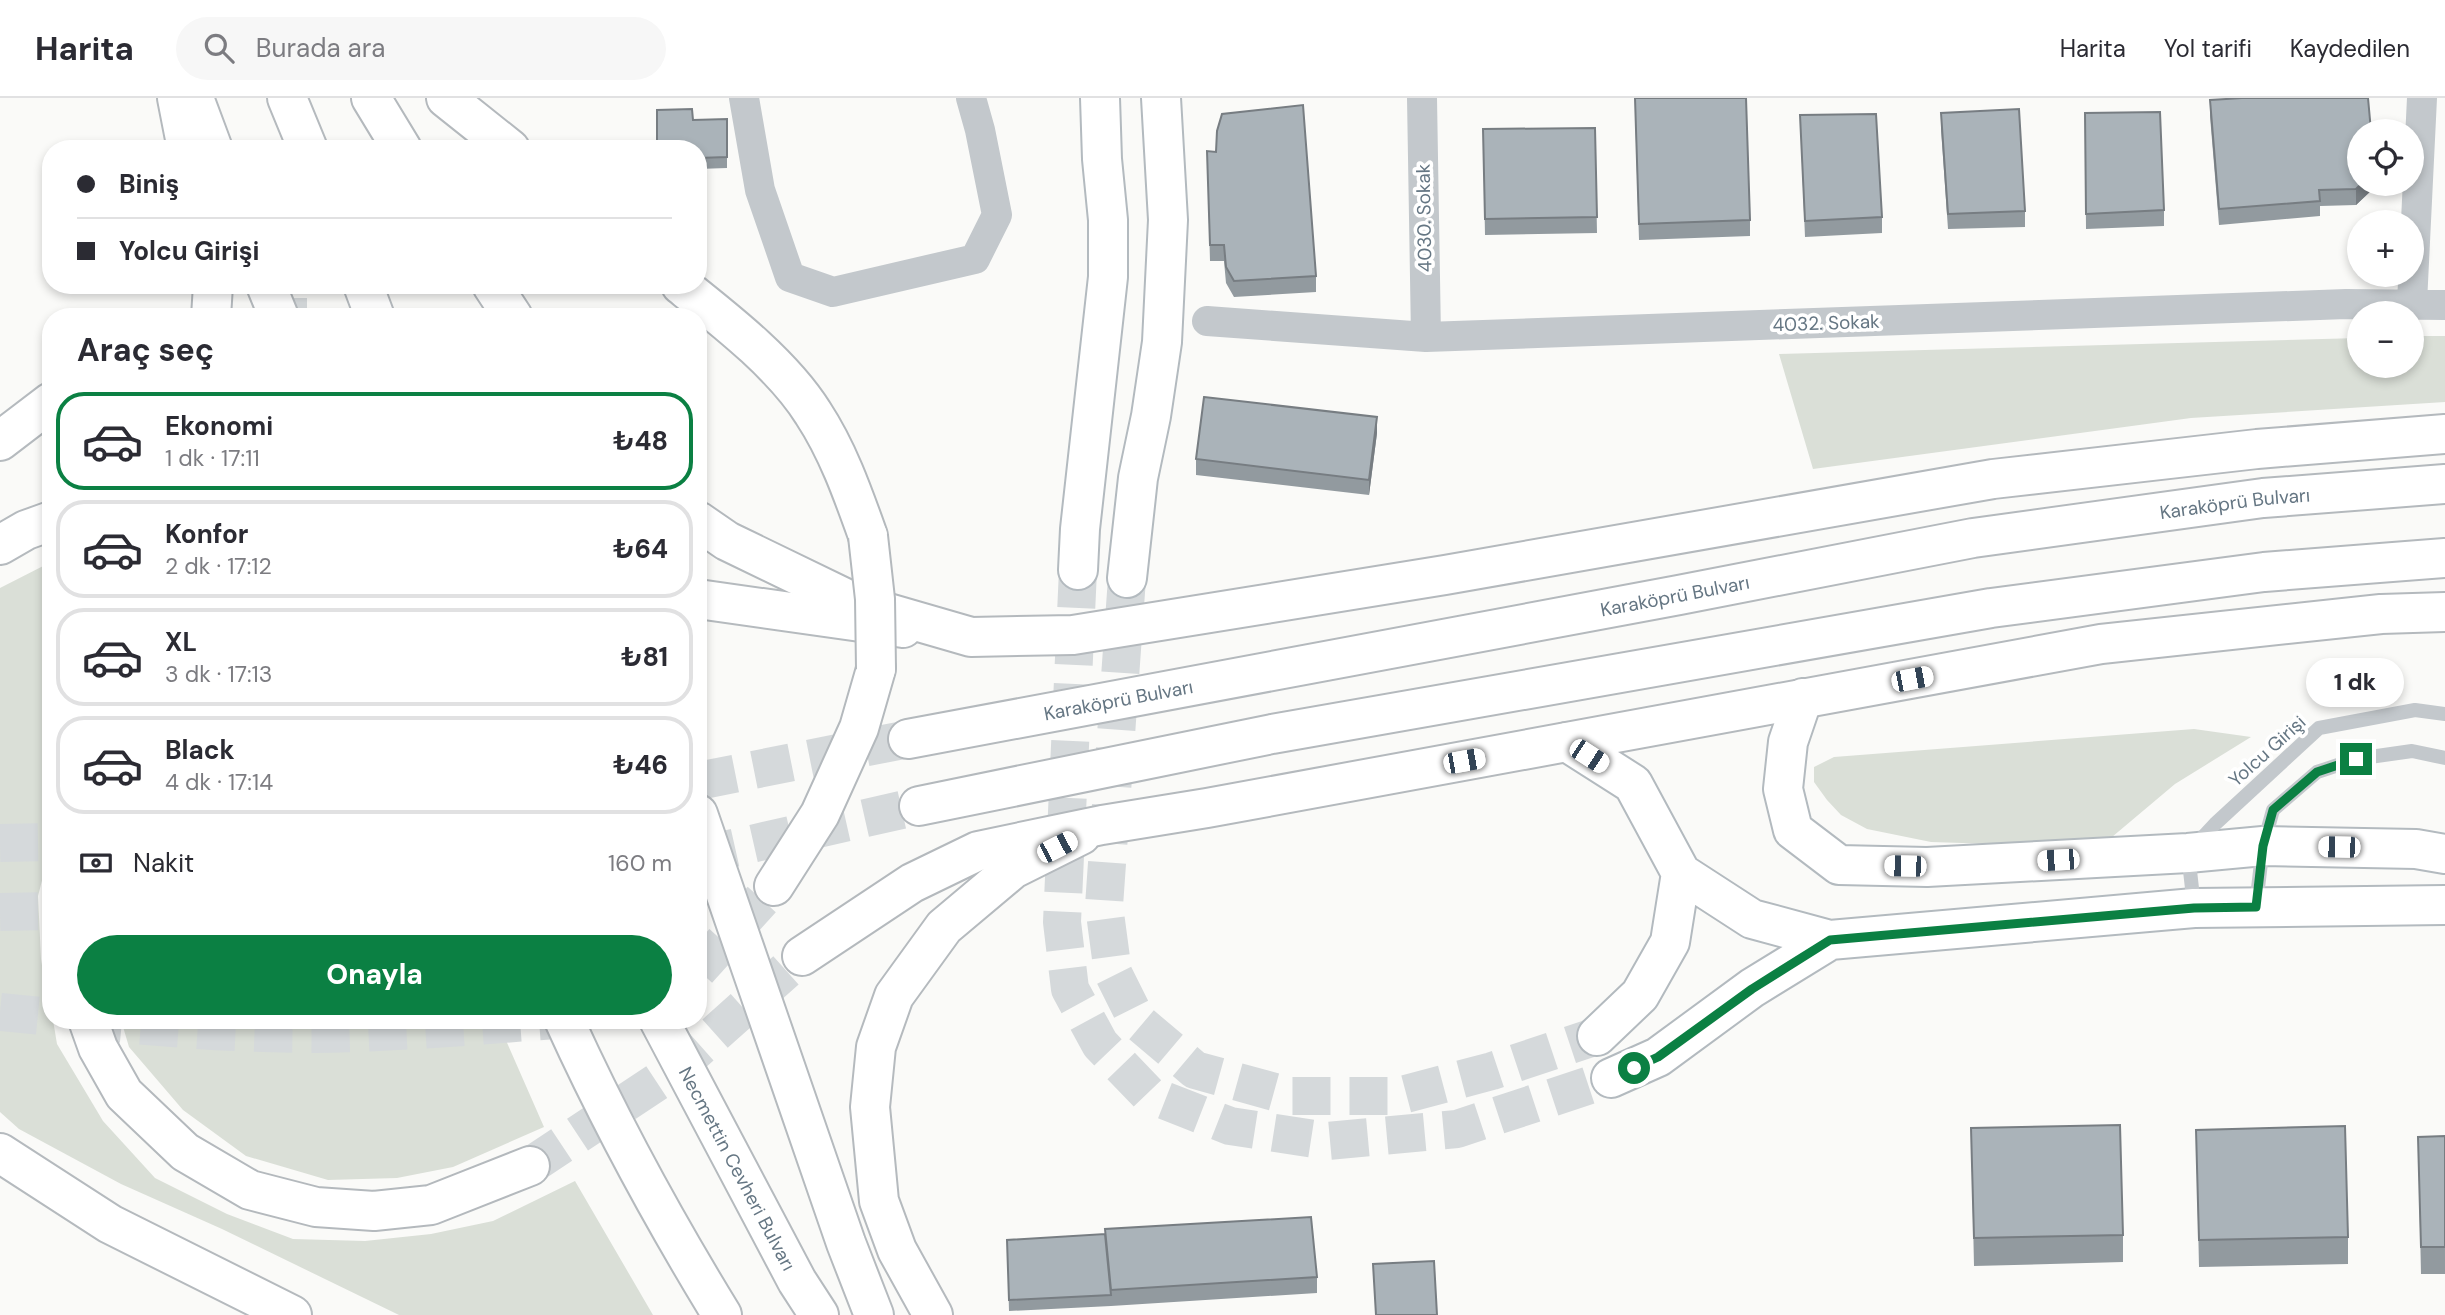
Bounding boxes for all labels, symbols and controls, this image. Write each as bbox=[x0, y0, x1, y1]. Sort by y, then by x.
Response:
search box bbox=[176, 17, 666, 80]
text: Harita bbox=[35, 27, 134, 70]
icon: search bbox=[200, 29, 238, 67]
text: Burada ara bbox=[256, 31, 385, 65]
text: Harita bbox=[2060, 33, 2126, 64]
text: Yol tarifi bbox=[2164, 33, 2252, 64]
text: Kaydedilen bbox=[2290, 33, 2410, 64]
map controls bbox=[2347, 119, 2424, 378]
button: locate bbox=[2347, 119, 2424, 196]
street label: 4030. Sokak bbox=[1411, 163, 1437, 272]
text: Biniş bbox=[119, 167, 179, 201]
button: + bbox=[2347, 210, 2424, 287]
text: Yolcu Girişi bbox=[119, 234, 259, 268]
button: − bbox=[2347, 301, 2424, 378]
street label: 4032. Sokak bbox=[1772, 309, 1880, 337]
text: Araç seç bbox=[77, 329, 214, 371]
text: Ekonomi bbox=[165, 409, 273, 443]
icon: car bbox=[81, 410, 144, 473]
text: ₺48 bbox=[613, 424, 668, 458]
text: 1 dk · 17:11 bbox=[165, 443, 260, 473]
street label: Karaköprü Bulvarı bbox=[2158, 482, 2311, 525]
text: Konfor bbox=[165, 517, 248, 551]
icon: car bbox=[81, 518, 144, 581]
text: ₺64 bbox=[613, 532, 668, 566]
text: 2 dk · 17:12 bbox=[165, 551, 272, 581]
street label: Karaköprü Bulvarı bbox=[1598, 569, 1751, 622]
text: XL bbox=[165, 625, 197, 659]
icon: car bbox=[81, 626, 144, 689]
text: ₺81 bbox=[621, 640, 668, 674]
callout: 1 dk bbox=[2307, 658, 2405, 706]
text: 3 dk · 17:13 bbox=[165, 659, 272, 689]
car bbox=[1890, 665, 1935, 693]
text: 1 dk bbox=[2334, 667, 2376, 697]
street label: Karaköprü Bulvarı bbox=[1042, 674, 1195, 726]
street label: Yolcu Girişi bbox=[2223, 710, 2311, 792]
text: Black bbox=[165, 733, 235, 767]
icon: car bbox=[81, 734, 144, 797]
car bbox=[1566, 736, 1613, 776]
route end bbox=[2340, 743, 2372, 775]
car bbox=[1442, 747, 1487, 775]
text: ₺46 bbox=[613, 748, 668, 782]
text: 4 dk · 17:14 bbox=[165, 767, 273, 797]
car bbox=[1034, 828, 1081, 866]
car bbox=[2318, 836, 2361, 858]
icon: cash bbox=[77, 844, 115, 882]
text: Nakit bbox=[133, 846, 194, 880]
text: 160 m bbox=[608, 848, 672, 878]
car bbox=[2037, 848, 2080, 872]
car bbox=[1884, 855, 1927, 877]
button: Onayla bbox=[77, 935, 672, 1015]
route start bbox=[1618, 1052, 1650, 1084]
street label: Necmettin Cevheri Bulvarı bbox=[673, 1062, 802, 1275]

